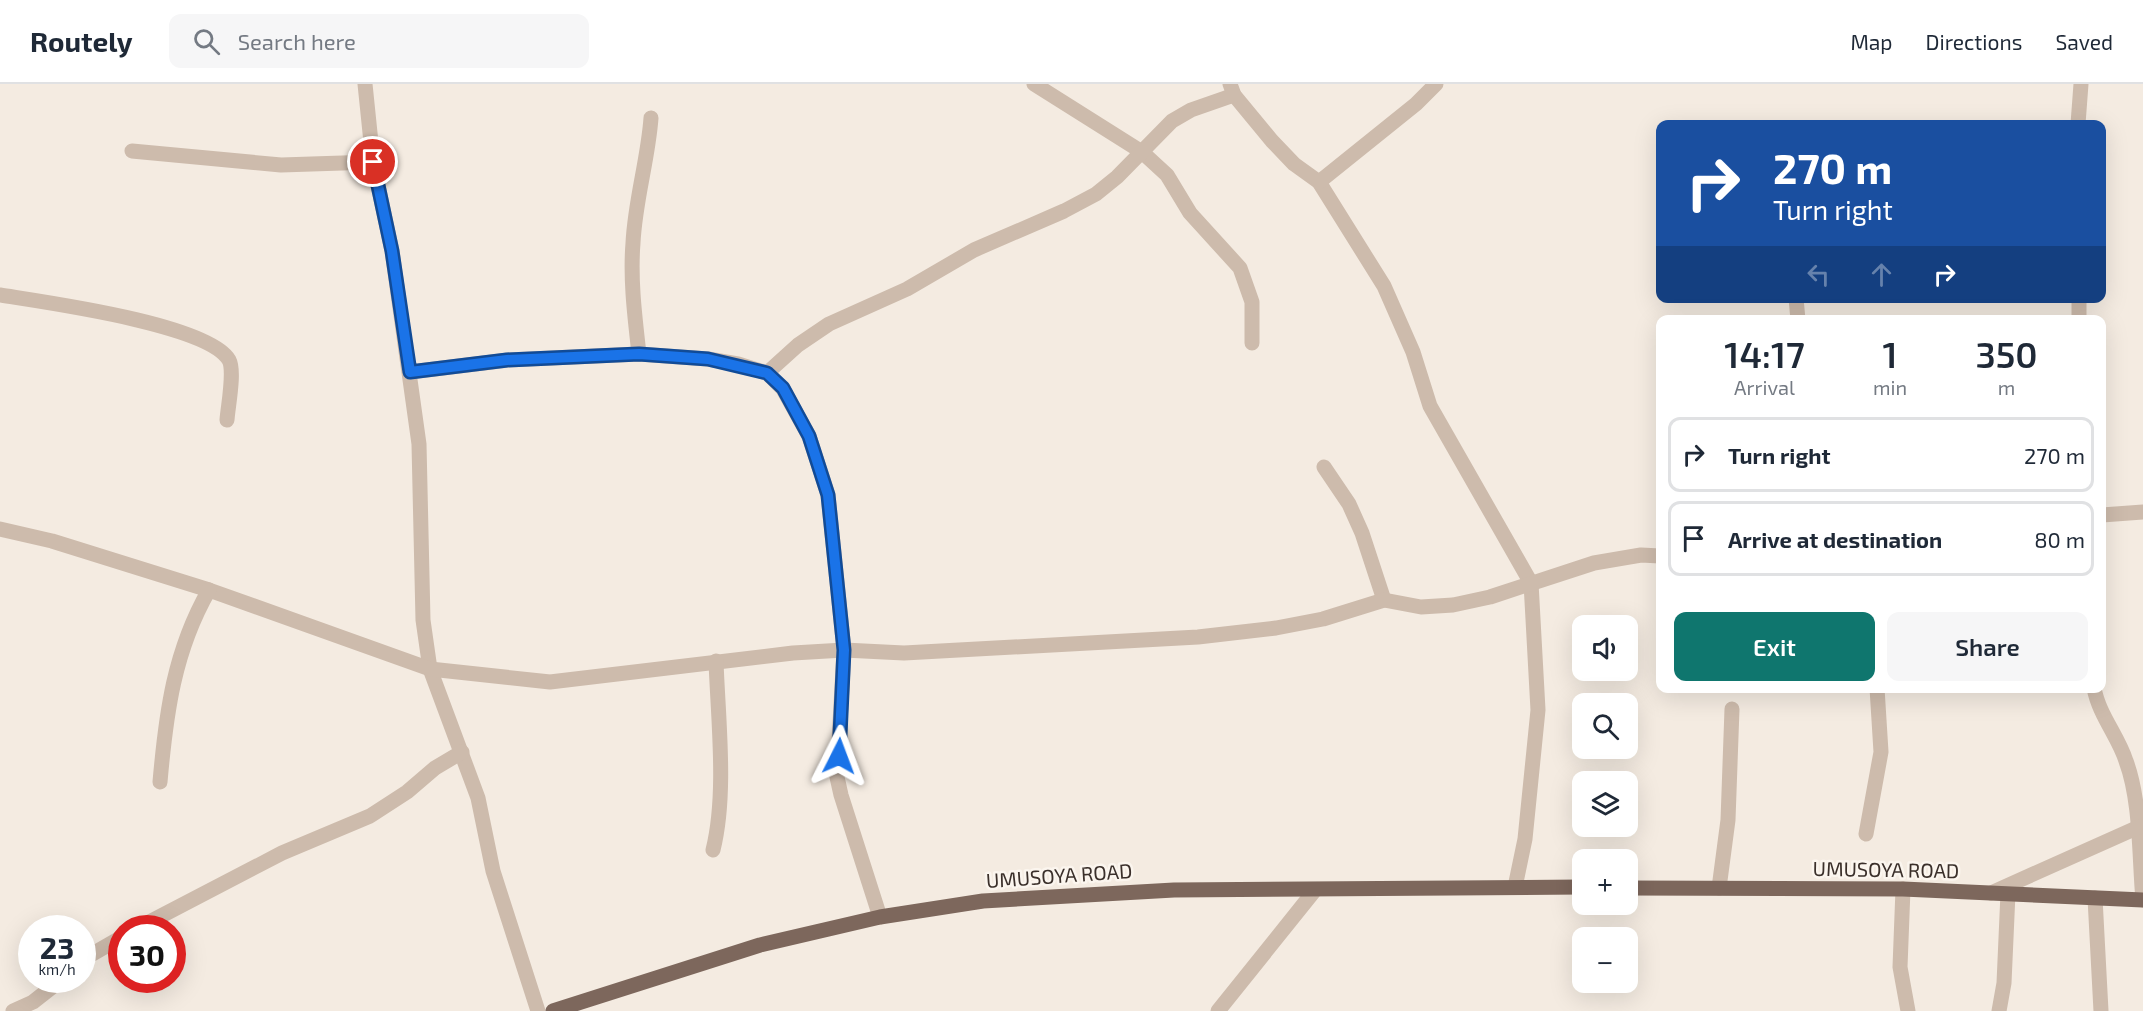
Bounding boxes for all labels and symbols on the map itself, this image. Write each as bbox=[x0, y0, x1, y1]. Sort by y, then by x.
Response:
pin bbox=[347, 136, 398, 187]
position arrow bbox=[807, 724, 871, 788]
street label: UMUSOYA ROAD bbox=[1813, 856, 1959, 882]
street label: UMUSOYA ROAD bbox=[985, 858, 1133, 892]
speed limit sign: 30 bbox=[108, 915, 186, 993]

